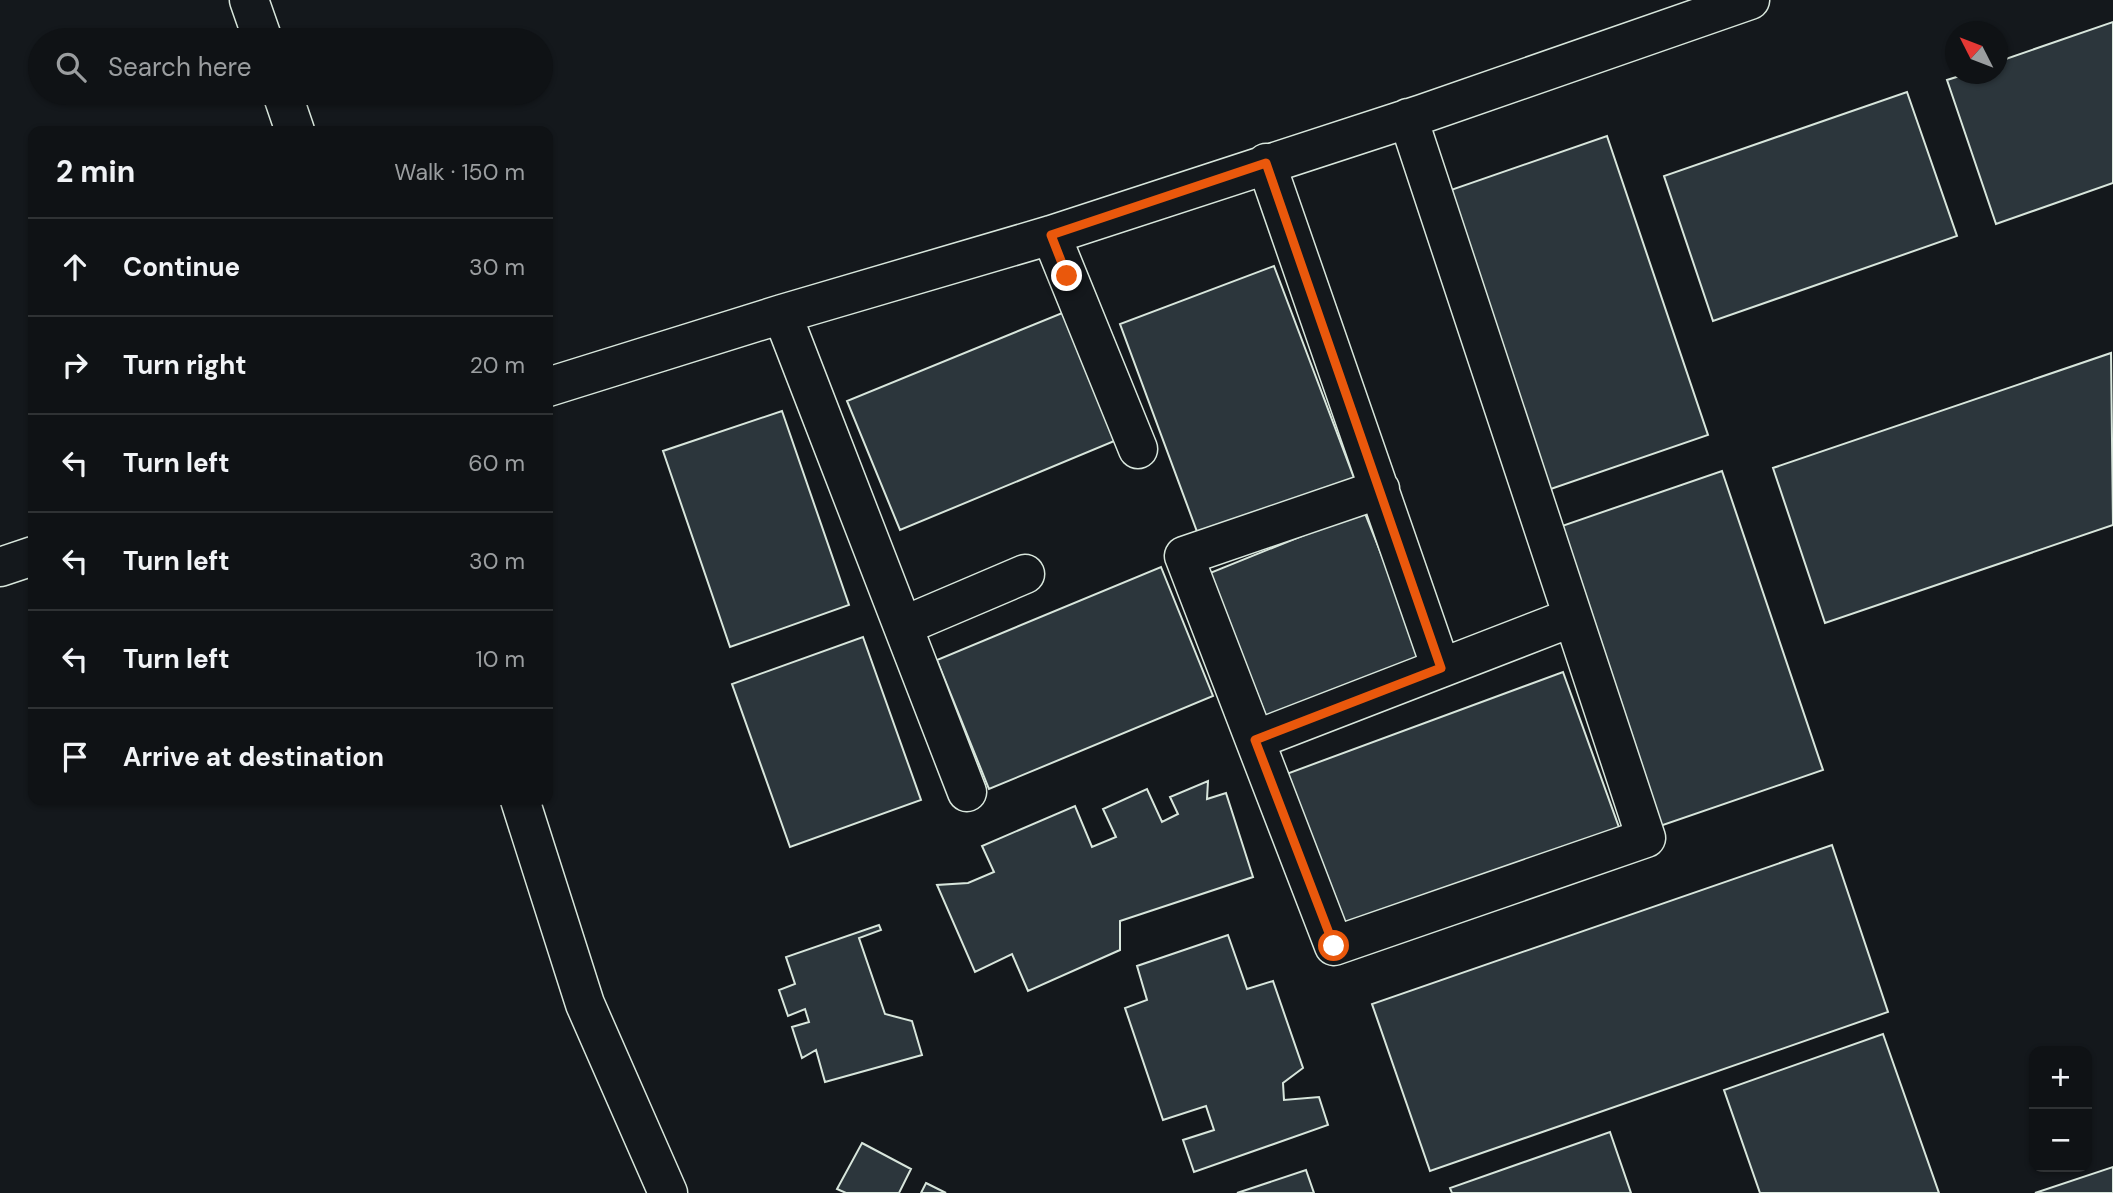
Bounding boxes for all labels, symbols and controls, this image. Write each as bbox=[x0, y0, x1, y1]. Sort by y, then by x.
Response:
north arrow bbox=[1945, 21, 2008, 84]
search box bbox=[28, 28, 553, 105]
icon: search bbox=[52, 48, 90, 86]
text: Search here bbox=[108, 50, 251, 84]
text: 2 min bbox=[56, 152, 135, 191]
text: Walk · 150 m bbox=[394, 157, 525, 187]
icon: ahead bbox=[56, 248, 94, 286]
text: Continue bbox=[123, 250, 240, 284]
text: 30 m bbox=[469, 252, 525, 282]
route end bbox=[1051, 260, 1082, 291]
icon: right bbox=[56, 346, 94, 384]
text: Turn right bbox=[123, 348, 247, 382]
text: 20 m bbox=[470, 350, 525, 380]
icon: left bbox=[56, 444, 94, 482]
text: Turn left bbox=[123, 446, 230, 480]
text: 60 m bbox=[468, 448, 525, 478]
icon: left bbox=[56, 542, 94, 580]
text: Turn left bbox=[123, 544, 230, 578]
text: 30 m bbox=[469, 546, 525, 576]
icon: left bbox=[56, 640, 94, 678]
text: Turn left bbox=[123, 642, 230, 676]
text: 10 m bbox=[475, 644, 525, 674]
icon: arrive bbox=[56, 738, 94, 776]
text: Arrive at destination bbox=[123, 740, 384, 774]
route start bbox=[1318, 930, 1349, 961]
map controls bbox=[2029, 1046, 2092, 1172]
button: + bbox=[2029, 1046, 2092, 1109]
button: − bbox=[2029, 1109, 2092, 1172]

